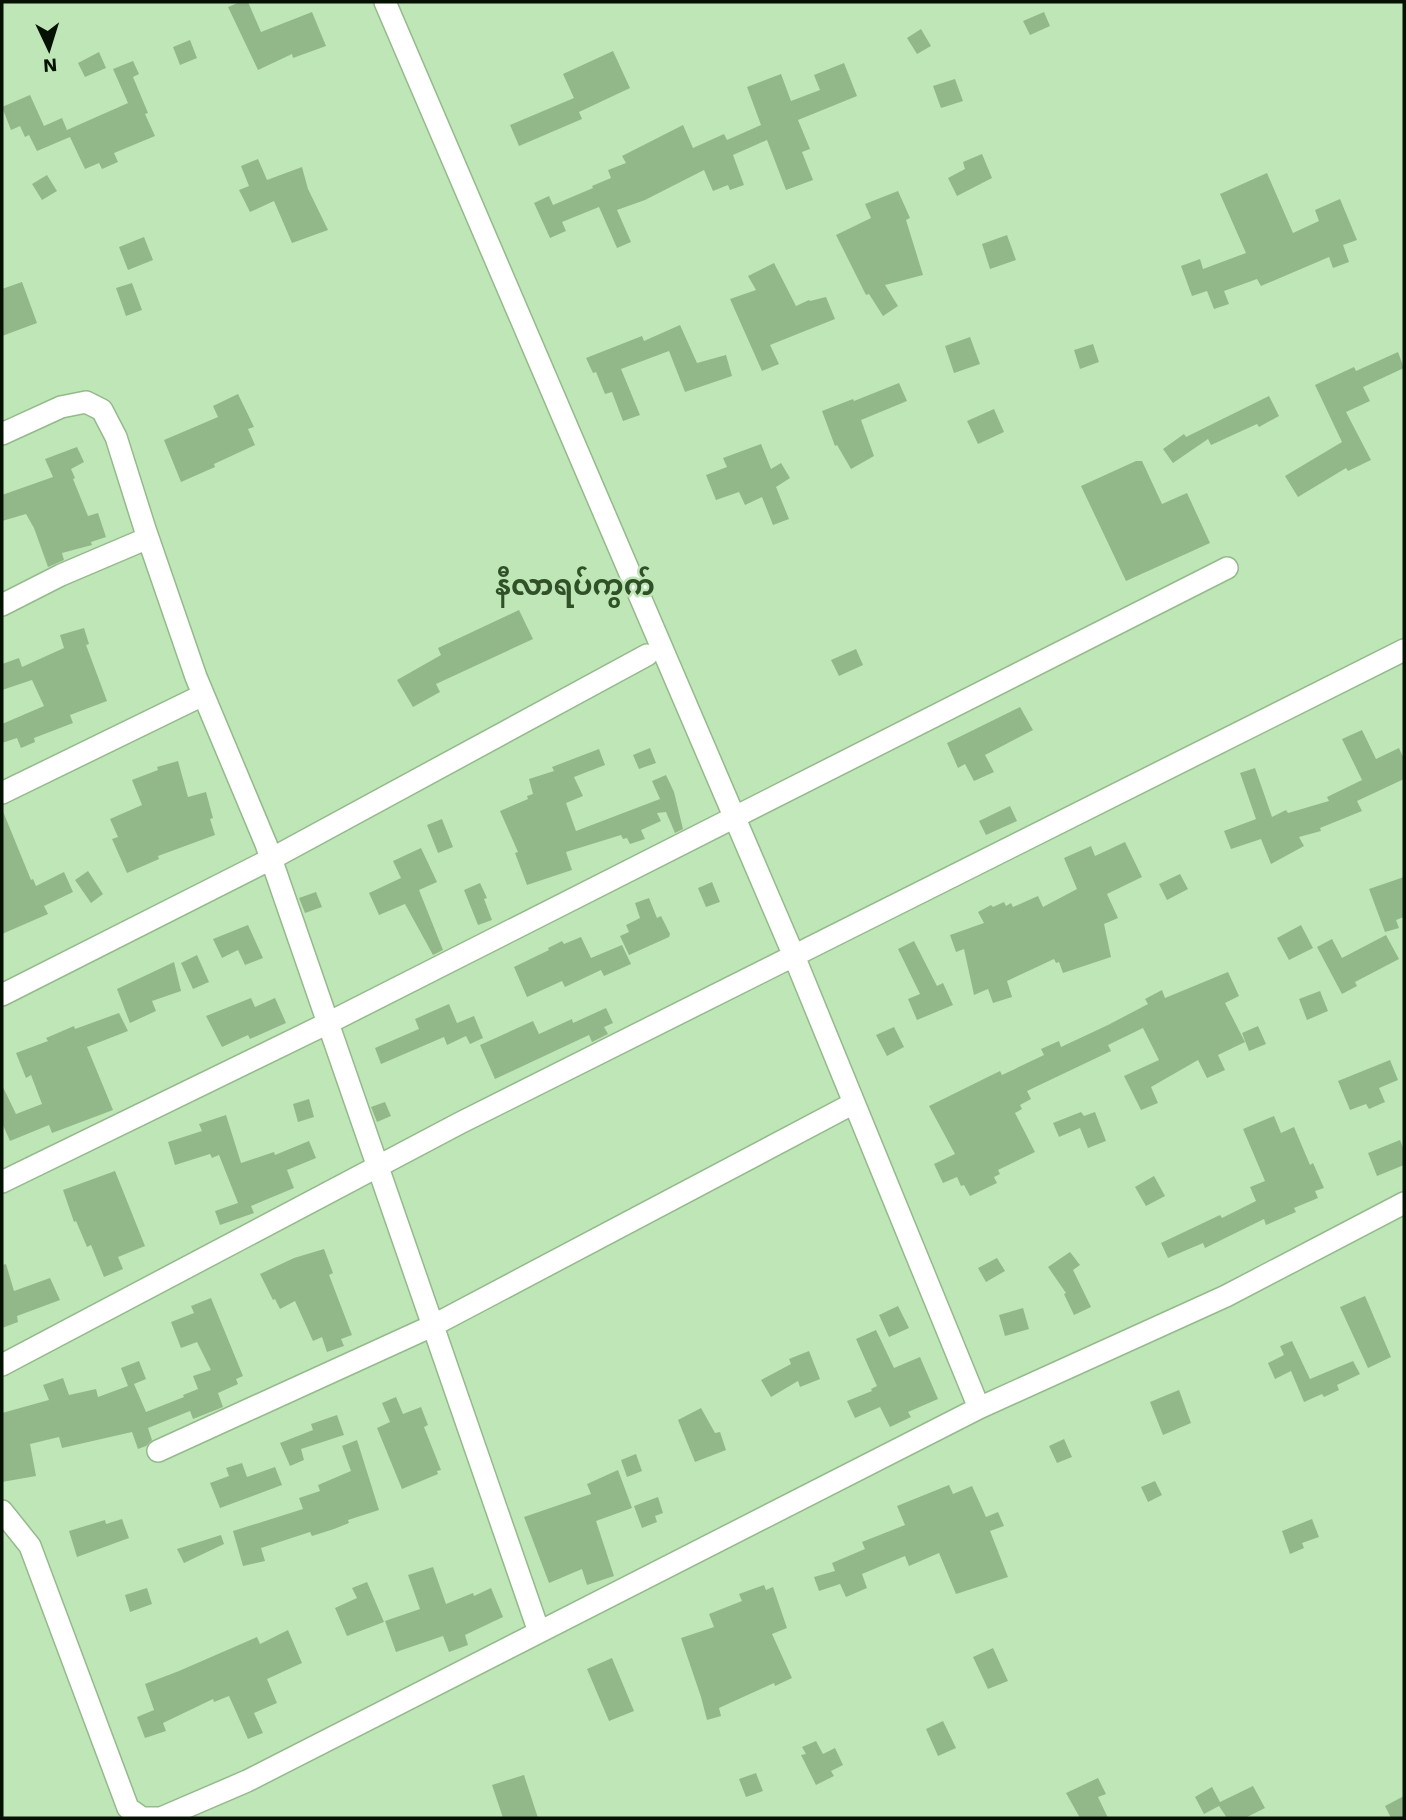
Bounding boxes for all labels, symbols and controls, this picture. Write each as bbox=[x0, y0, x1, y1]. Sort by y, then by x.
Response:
north arrow bbox=[14, 14, 84, 84]
text: N bbox=[42, 53, 58, 77]
district label: နီလာရပ်ကွက် bbox=[495, 566, 655, 608]

